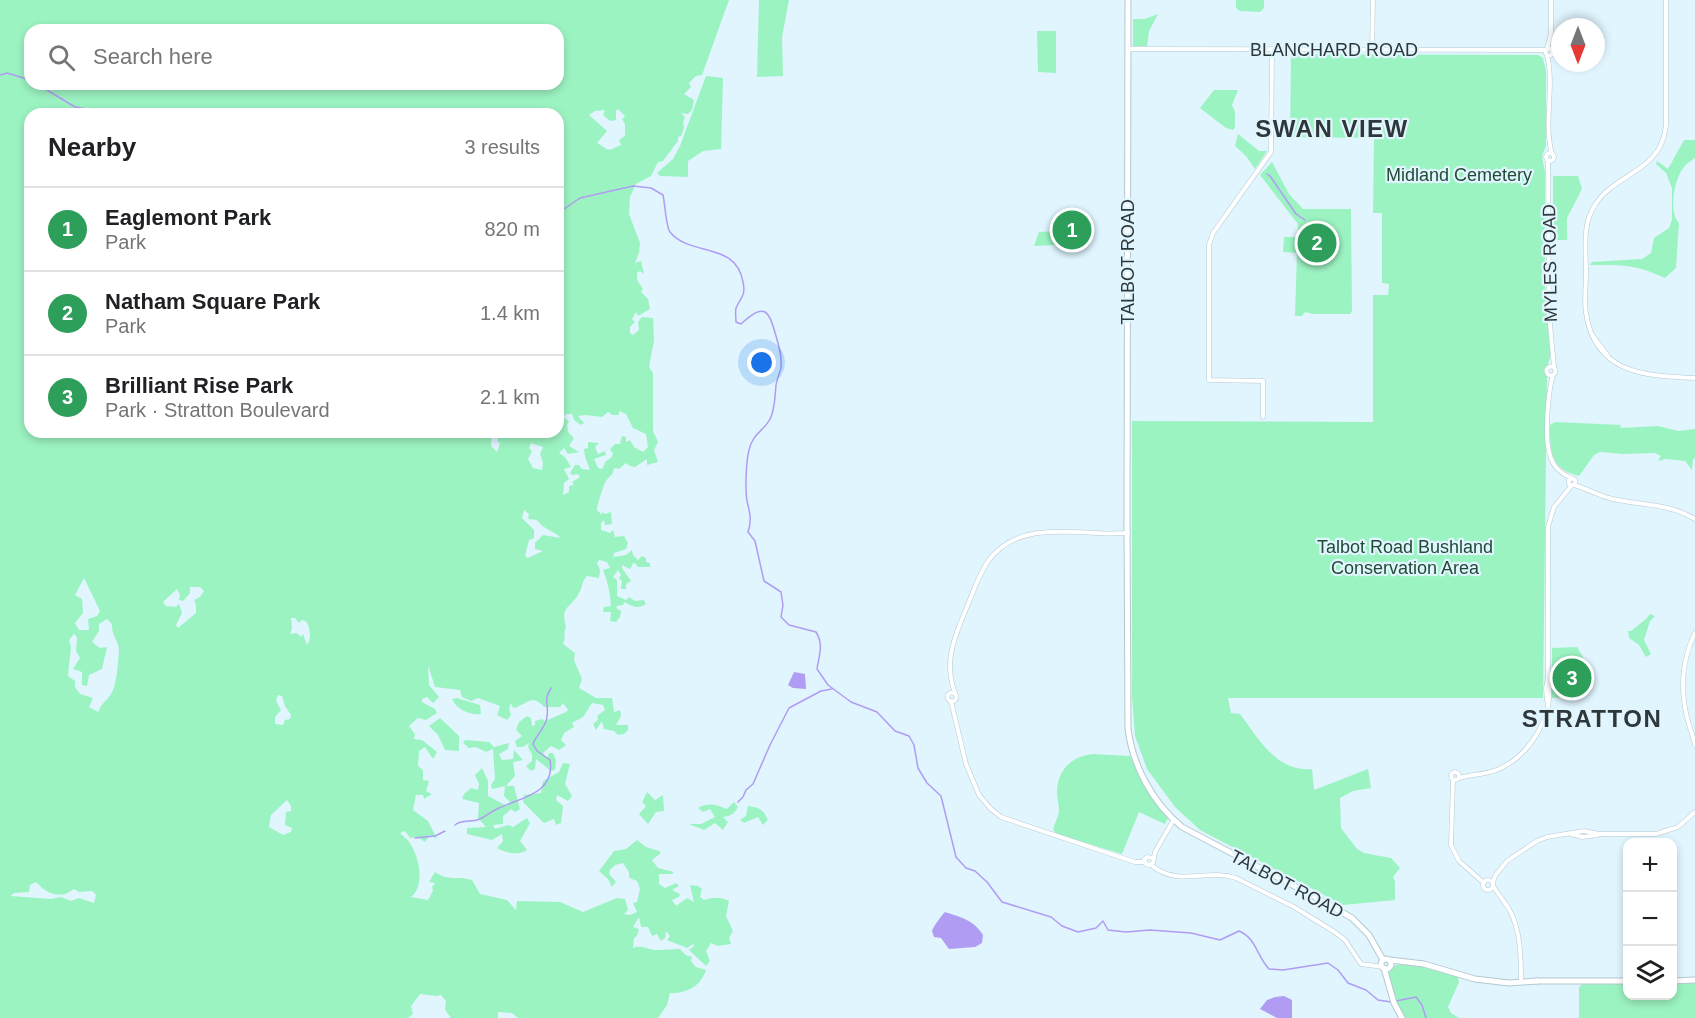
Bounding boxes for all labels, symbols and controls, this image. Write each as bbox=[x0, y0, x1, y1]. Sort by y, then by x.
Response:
north arrow bbox=[1551, 18, 1605, 72]
search box bbox=[24, 24, 564, 90]
street label: BLANCHARD ROAD bbox=[1250, 40, 1418, 60]
icon: search bbox=[45, 41, 78, 74]
text: Search here bbox=[93, 44, 213, 69]
district label: SWAN VIEW bbox=[1255, 115, 1409, 142]
text: Nearby bbox=[48, 132, 136, 162]
text: 3 results bbox=[464, 136, 540, 158]
park label: Midland Cemetery bbox=[1386, 165, 1532, 185]
street label: TALBOT ROAD bbox=[1118, 199, 1138, 325]
street label: MYLES ROAD bbox=[1539, 204, 1561, 322]
text: Eaglemont Park bbox=[105, 205, 271, 230]
pin: 1 bbox=[1052, 208, 1092, 252]
text: 1 bbox=[62, 218, 73, 240]
text: 820 m bbox=[484, 218, 540, 240]
pin: 2 bbox=[1298, 220, 1336, 266]
text: Park bbox=[105, 231, 146, 253]
text: Natham Square Park bbox=[105, 289, 320, 314]
text: 2 bbox=[62, 302, 73, 324]
text: 1.4 km bbox=[480, 302, 540, 324]
text: Park bbox=[105, 315, 146, 337]
your location bbox=[747, 348, 776, 377]
text: Brilliant Rise Park bbox=[105, 373, 293, 398]
text: 3 bbox=[62, 386, 73, 408]
text: 2.1 km bbox=[480, 386, 540, 408]
text: Park · Stratton Boulevard bbox=[105, 399, 330, 421]
park label: Talbot Road Bushland Conservation Area bbox=[1317, 537, 1493, 578]
pin: 3 bbox=[1552, 656, 1592, 700]
district label: STRATTON bbox=[1522, 705, 1662, 732]
map controls bbox=[1623, 838, 1677, 1000]
button: + bbox=[1623, 838, 1677, 892]
street label: TALBOT ROAD bbox=[1227, 846, 1347, 922]
button: − bbox=[1623, 892, 1677, 946]
button: layers bbox=[1623, 946, 1677, 1000]

